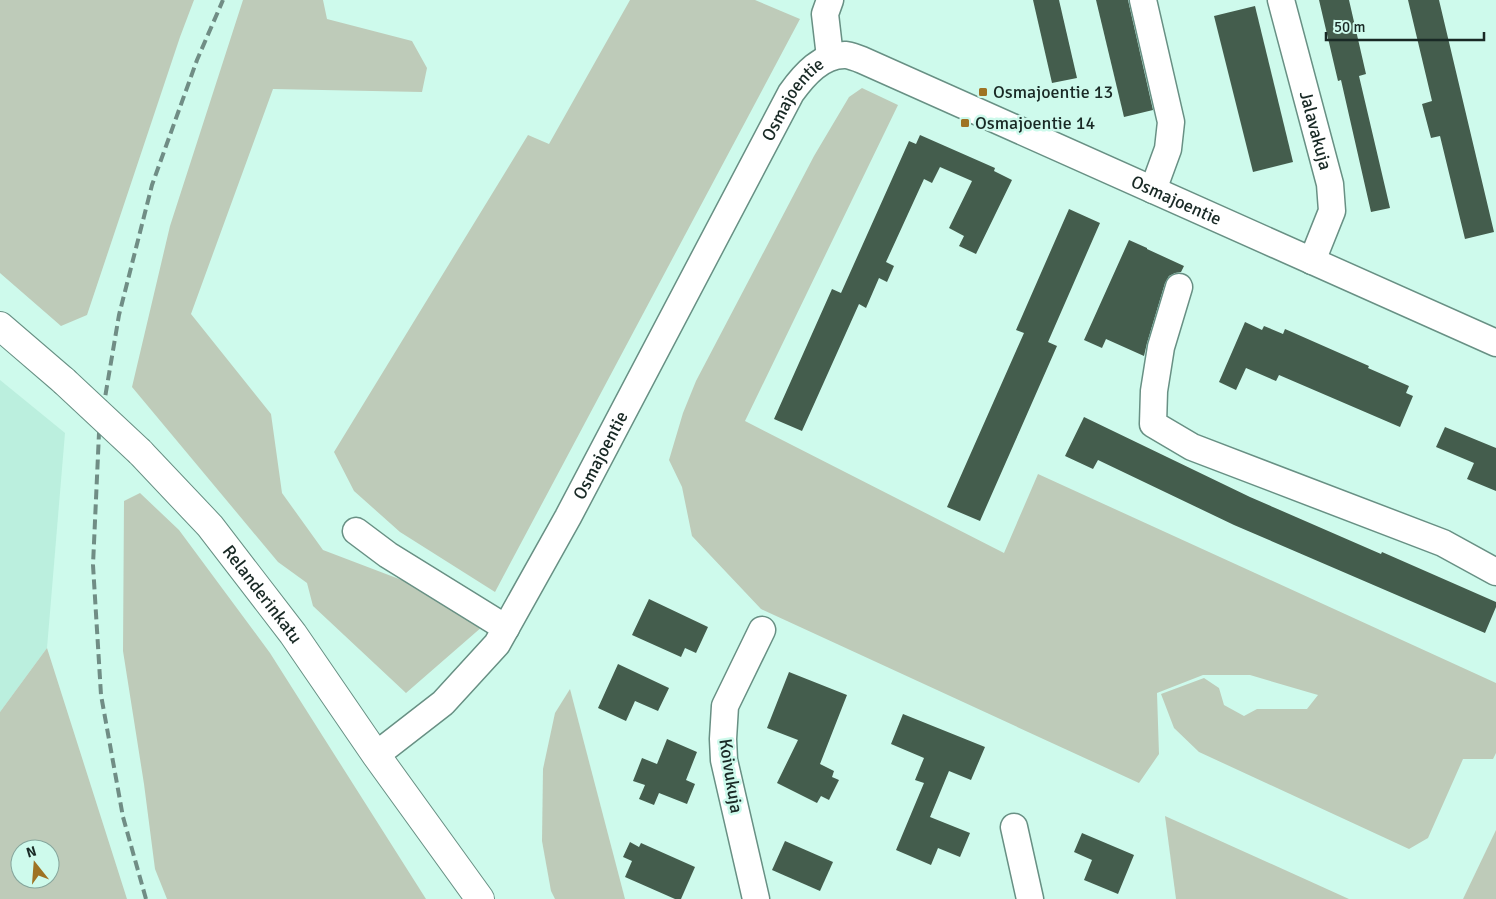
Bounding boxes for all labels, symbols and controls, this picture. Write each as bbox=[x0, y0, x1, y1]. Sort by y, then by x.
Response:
scale bar bbox=[1326, 10, 1484, 42]
text: 50 m bbox=[1334, 18, 1365, 36]
street label: Osmajoentie bbox=[757, 53, 828, 145]
place label: Osmajoentie 13 bbox=[993, 81, 1113, 103]
marker: Osmajoentie 13 bbox=[977, 86, 989, 98]
street label: Jalavakuja bbox=[1295, 89, 1337, 172]
place label: Osmajoentie 14 bbox=[975, 112, 1095, 134]
marker: Osmajoentie 14 bbox=[959, 117, 971, 129]
street label: Osmajoentie bbox=[1128, 171, 1225, 230]
street label: Osmajoentie bbox=[568, 407, 633, 503]
street label: Relanderinkatu bbox=[218, 541, 307, 648]
street label: Koivukuja bbox=[714, 737, 748, 815]
north arrow bbox=[10, 839, 60, 889]
text: N bbox=[24, 842, 38, 862]

